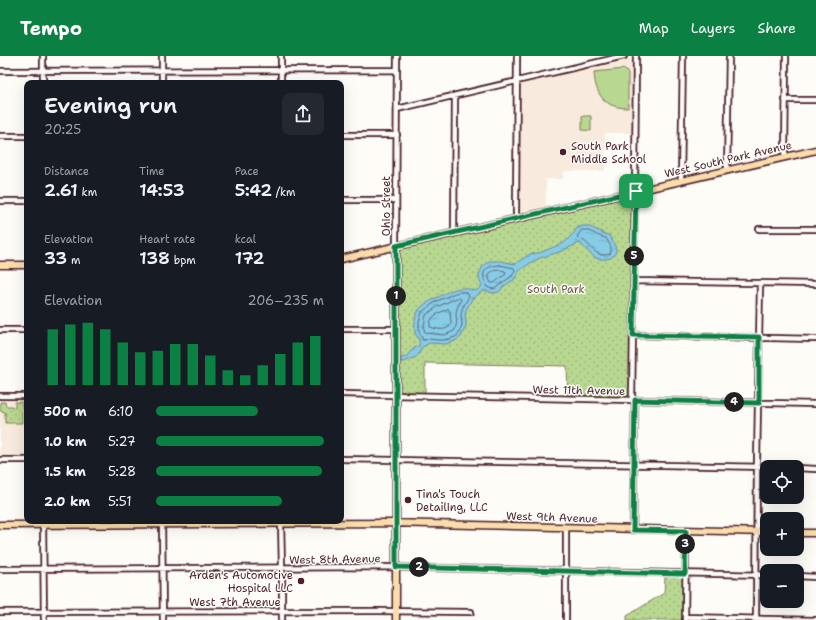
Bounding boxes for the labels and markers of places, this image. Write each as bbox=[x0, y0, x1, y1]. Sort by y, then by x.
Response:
place label: South Park Middle School bbox=[571, 139, 647, 167]
marker: South Park Middle School bbox=[558, 147, 568, 157]
pin bbox=[619, 174, 653, 208]
pin: 5 bbox=[624, 246, 644, 266]
pin: 1 bbox=[386, 286, 406, 306]
pin: 4 bbox=[724, 392, 744, 412]
place label: Tina's Touch Detailing, LLC bbox=[416, 487, 488, 515]
marker: Tina's Touch Detailing, LLC bbox=[403, 495, 413, 505]
pin: 3 bbox=[675, 534, 695, 554]
pin: 2 bbox=[409, 557, 429, 577]
place label: Arden's Automotive Hospital LLC bbox=[189, 568, 293, 596]
marker: Arden's Automotive Hospital LLC bbox=[296, 576, 306, 586]

